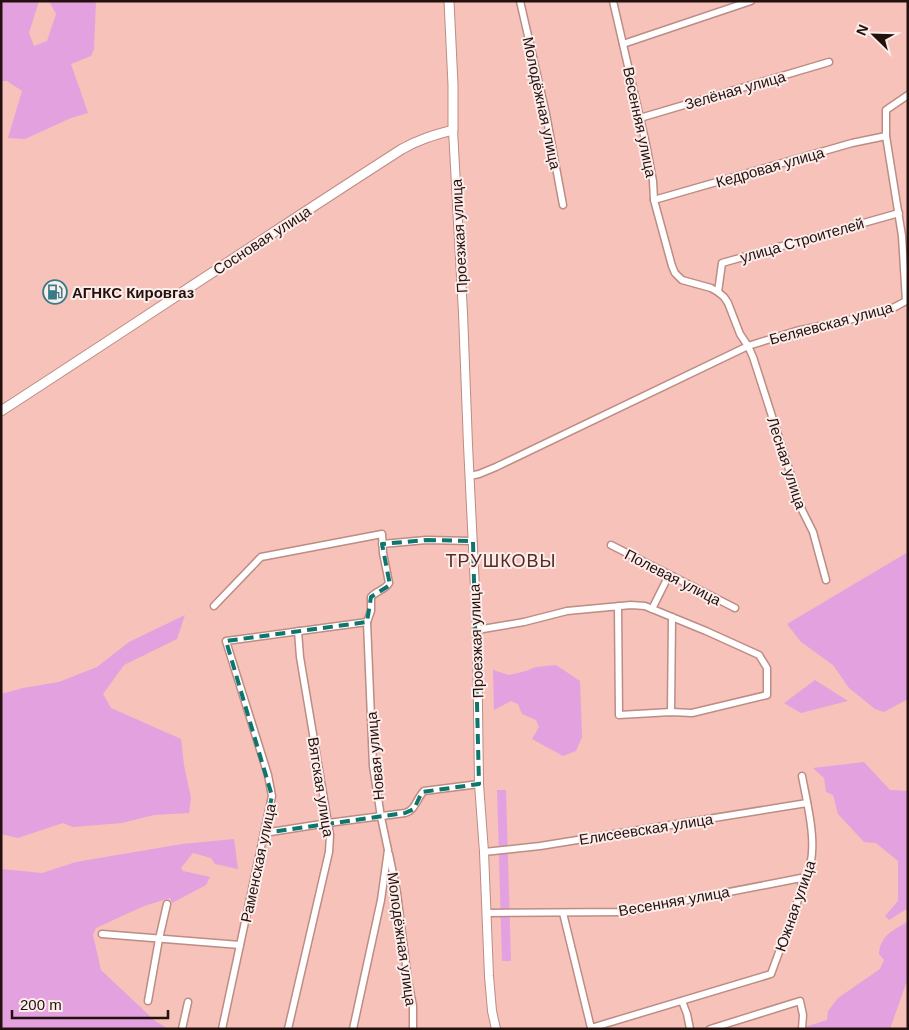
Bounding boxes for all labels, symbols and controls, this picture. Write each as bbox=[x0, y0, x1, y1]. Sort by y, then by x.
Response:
north arrow bbox=[849, 10, 899, 60]
text: N bbox=[853, 22, 871, 38]
street label: Молодёжная улица bbox=[520, 35, 564, 171]
street label: Весенняя улица bbox=[620, 65, 660, 179]
street label: Зелёная улица bbox=[683, 67, 788, 113]
street label: Кедровая улица bbox=[714, 143, 827, 191]
street label: Проезжая улица bbox=[447, 178, 470, 293]
street label: Сосновая улица bbox=[210, 202, 315, 278]
street label: улица Строителей bbox=[738, 214, 866, 266]
fuel station icon: АГНКС Кировгаз bbox=[42, 279, 68, 305]
place label: АГНКС Кировгаз bbox=[72, 284, 194, 301]
street label: Беляевская улица bbox=[767, 298, 895, 348]
street label: Лесная улица bbox=[764, 415, 810, 512]
street label: Полевая улица bbox=[622, 545, 724, 609]
district label: ТРУШКОВЫ bbox=[446, 551, 556, 571]
street label: Проезжая улица bbox=[465, 583, 486, 698]
street label: Новая улица bbox=[363, 710, 387, 801]
street label: Вятская улица bbox=[305, 736, 337, 839]
street label: Раменская улица bbox=[237, 801, 279, 924]
street label: Елисеевская улица bbox=[578, 810, 715, 848]
street label: Южная улица bbox=[771, 858, 819, 954]
street label: Молодёжная улица bbox=[384, 871, 420, 1008]
street label: Весенняя улица bbox=[617, 883, 731, 919]
scale bar bbox=[12, 988, 169, 1020]
text: 200 m bbox=[20, 996, 62, 1013]

